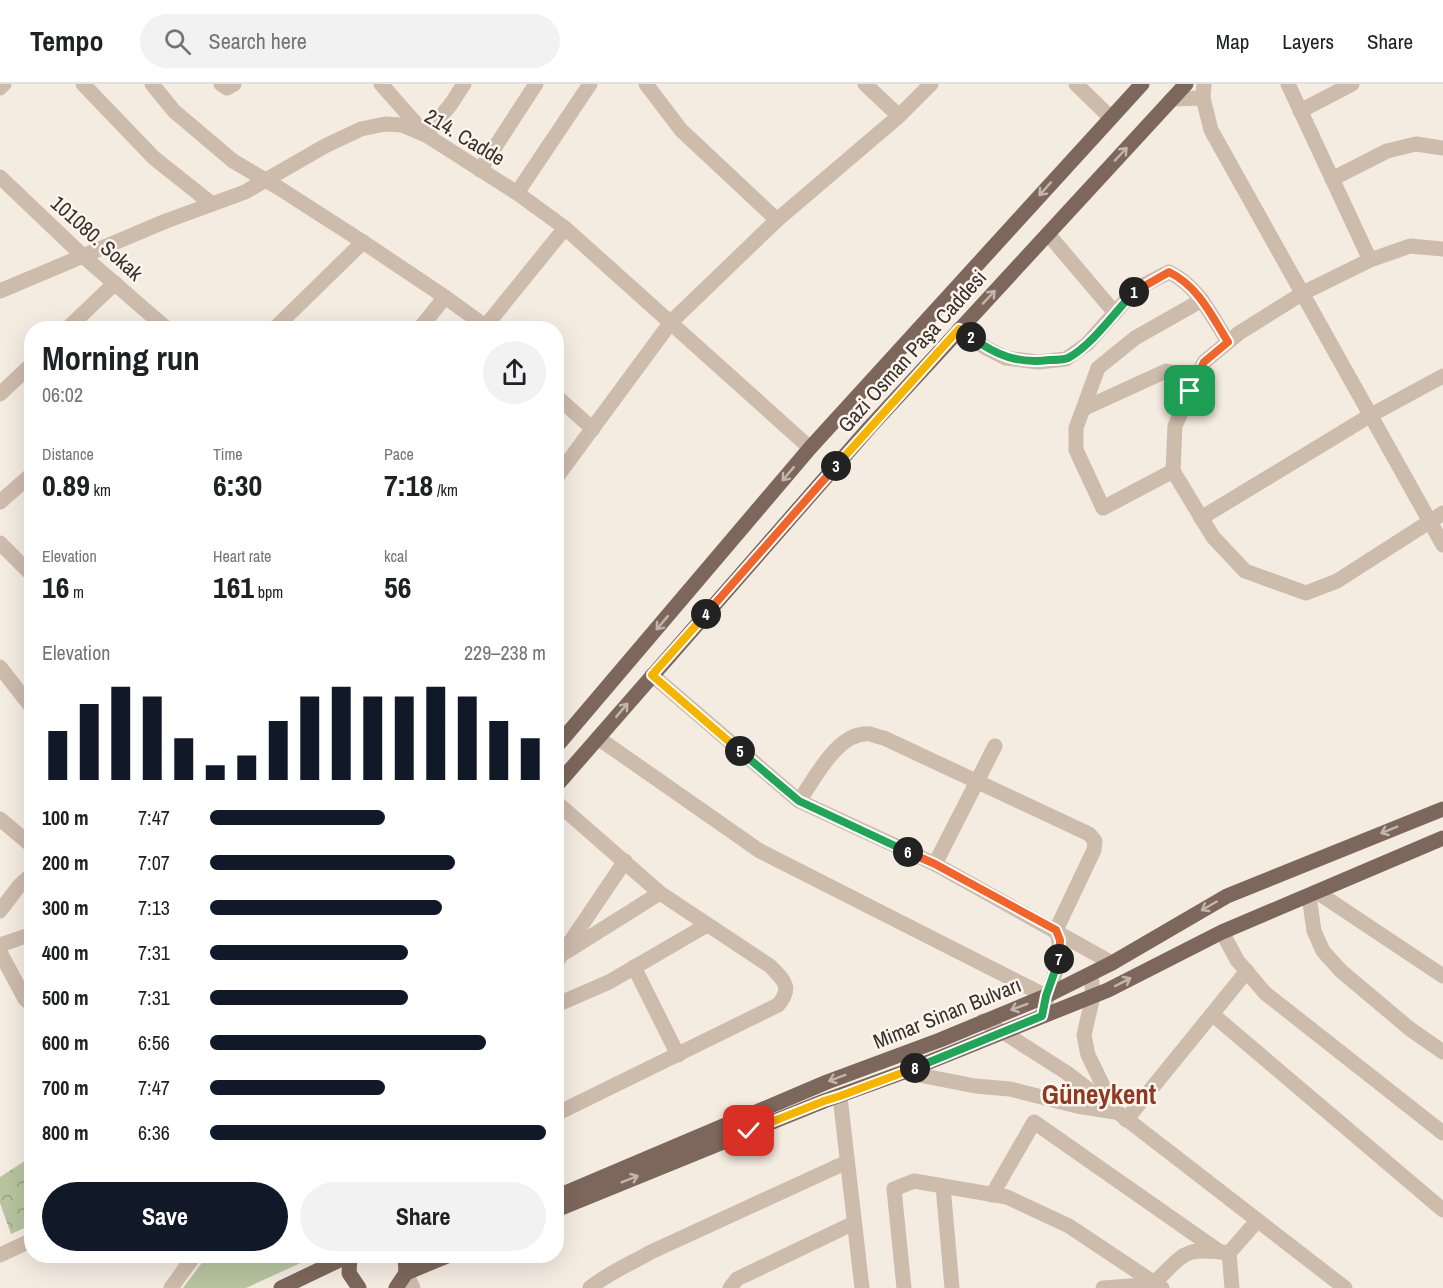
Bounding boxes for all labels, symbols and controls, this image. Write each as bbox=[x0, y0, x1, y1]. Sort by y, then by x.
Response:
search box bbox=[140, 14, 560, 68]
text: Tempo bbox=[30, 22, 104, 60]
icon: search bbox=[161, 25, 194, 58]
text: Search here bbox=[209, 26, 307, 56]
text: Map bbox=[1216, 27, 1249, 56]
text: Layers bbox=[1282, 27, 1334, 56]
text: Share bbox=[1367, 27, 1413, 56]
street label: 214. Cadde bbox=[419, 102, 511, 172]
one-way arrow bbox=[1114, 147, 1129, 162]
one-way arrow bbox=[1038, 181, 1052, 196]
street label: 101080. Sokak bbox=[45, 189, 150, 287]
street label: Gazi Osman Paşa Caddesi bbox=[831, 263, 993, 439]
pin: 1 bbox=[1119, 277, 1149, 307]
text: 1 bbox=[1130, 281, 1138, 303]
one-way arrow bbox=[982, 290, 996, 305]
pin: 2 bbox=[956, 322, 986, 352]
text: 2 bbox=[967, 326, 975, 348]
text: Morning run bbox=[42, 336, 200, 380]
button: share bbox=[483, 341, 546, 404]
pin bbox=[1164, 365, 1215, 416]
icon: arrive bbox=[1173, 374, 1206, 407]
text: 06:02 bbox=[42, 381, 83, 408]
text: Distance bbox=[42, 443, 94, 465]
text: Time bbox=[213, 443, 243, 465]
text: Pace bbox=[384, 443, 414, 465]
pin: 3 bbox=[821, 451, 851, 481]
text: 3 bbox=[832, 455, 840, 477]
text: 0.89 bbox=[42, 465, 90, 505]
text: 6:30 bbox=[213, 465, 262, 505]
text: 7:18 bbox=[384, 465, 433, 505]
one-way arrow bbox=[781, 466, 795, 481]
text: km bbox=[90, 479, 111, 501]
text: /km bbox=[433, 479, 458, 501]
text: Elevation bbox=[42, 545, 97, 567]
text: Heart rate bbox=[213, 545, 271, 567]
text: kcal bbox=[384, 545, 407, 567]
text: 16 bbox=[42, 567, 69, 607]
text: 161 bbox=[213, 567, 254, 607]
text: 56 bbox=[384, 567, 411, 607]
text: m bbox=[69, 581, 84, 603]
text: bpm bbox=[254, 581, 283, 603]
pin: 4 bbox=[691, 599, 721, 629]
text: 4 bbox=[702, 603, 710, 625]
one-way arrow bbox=[655, 615, 669, 630]
text: Elevation bbox=[42, 639, 110, 666]
text: 229–238 m bbox=[464, 639, 546, 666]
one-way arrow bbox=[615, 703, 629, 718]
pin: 5 bbox=[725, 736, 755, 766]
text: 5 bbox=[736, 740, 744, 762]
text: 100 m bbox=[42, 804, 89, 831]
text: 7:47 bbox=[138, 804, 170, 831]
one-way arrow bbox=[1380, 825, 1398, 836]
pin: 6 bbox=[893, 837, 923, 867]
text: 6 bbox=[904, 841, 912, 863]
text: 200 m bbox=[42, 849, 89, 876]
text: 7:07 bbox=[138, 849, 170, 876]
text: 300 m bbox=[42, 894, 89, 921]
text: 7:13 bbox=[138, 894, 170, 921]
one-way arrow bbox=[1201, 901, 1218, 913]
text: 400 m bbox=[42, 939, 89, 966]
text: 7:31 bbox=[138, 939, 170, 966]
pin: 7 bbox=[1044, 944, 1074, 974]
text: 7 bbox=[1055, 948, 1063, 970]
street label: Mimar Sinan Bulvarı bbox=[869, 970, 1025, 1056]
one-way arrow bbox=[1114, 976, 1132, 988]
text: 500 m bbox=[42, 984, 89, 1011]
text: 7:31 bbox=[138, 984, 170, 1011]
one-way arrow bbox=[1010, 1002, 1028, 1013]
text: 600 m bbox=[42, 1029, 89, 1056]
text: 6:56 bbox=[138, 1029, 170, 1056]
pin: 8 bbox=[900, 1053, 930, 1083]
text: 8 bbox=[911, 1057, 919, 1079]
one-way arrow bbox=[828, 1073, 847, 1084]
text: 700 m bbox=[42, 1074, 89, 1101]
text: 7:47 bbox=[138, 1074, 170, 1101]
district label: Güneykent bbox=[1042, 1076, 1156, 1112]
pin bbox=[723, 1105, 774, 1156]
icon: check bbox=[732, 1114, 765, 1147]
text: 800 m bbox=[42, 1119, 89, 1146]
text: 6:36 bbox=[138, 1119, 170, 1146]
one-way arrow bbox=[620, 1173, 639, 1184]
button: Save bbox=[42, 1182, 288, 1251]
button: Share bbox=[300, 1182, 546, 1251]

